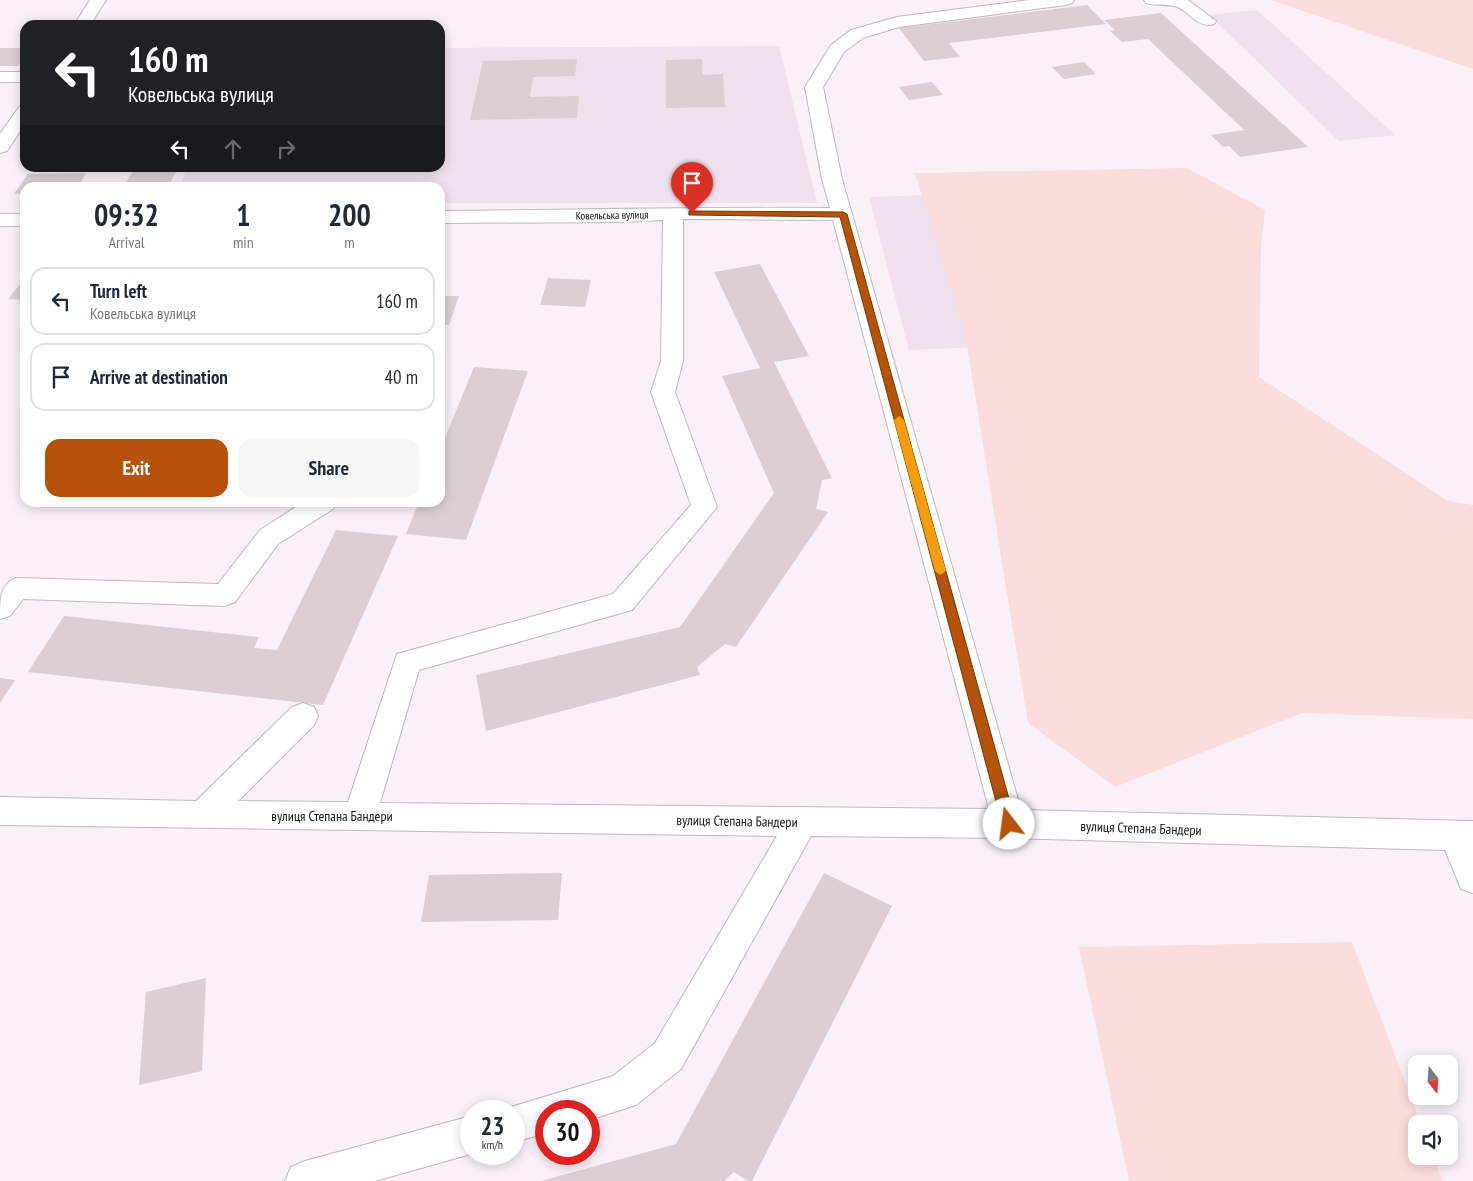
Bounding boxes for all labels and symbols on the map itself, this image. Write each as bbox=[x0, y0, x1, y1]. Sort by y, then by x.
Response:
pin bbox=[671, 162, 713, 213]
street label: Ковельська вулиця bbox=[575, 207, 649, 223]
position arrow bbox=[982, 797, 1034, 849]
street label: вулиця Степана Бандери bbox=[271, 807, 393, 825]
street label: вулиця Степана Бандери bbox=[676, 811, 798, 831]
street label: вулиця Степана Бандери bbox=[1080, 817, 1202, 839]
north arrow bbox=[1408, 1055, 1458, 1105]
speed limit sign: 30 bbox=[535, 1100, 600, 1165]

